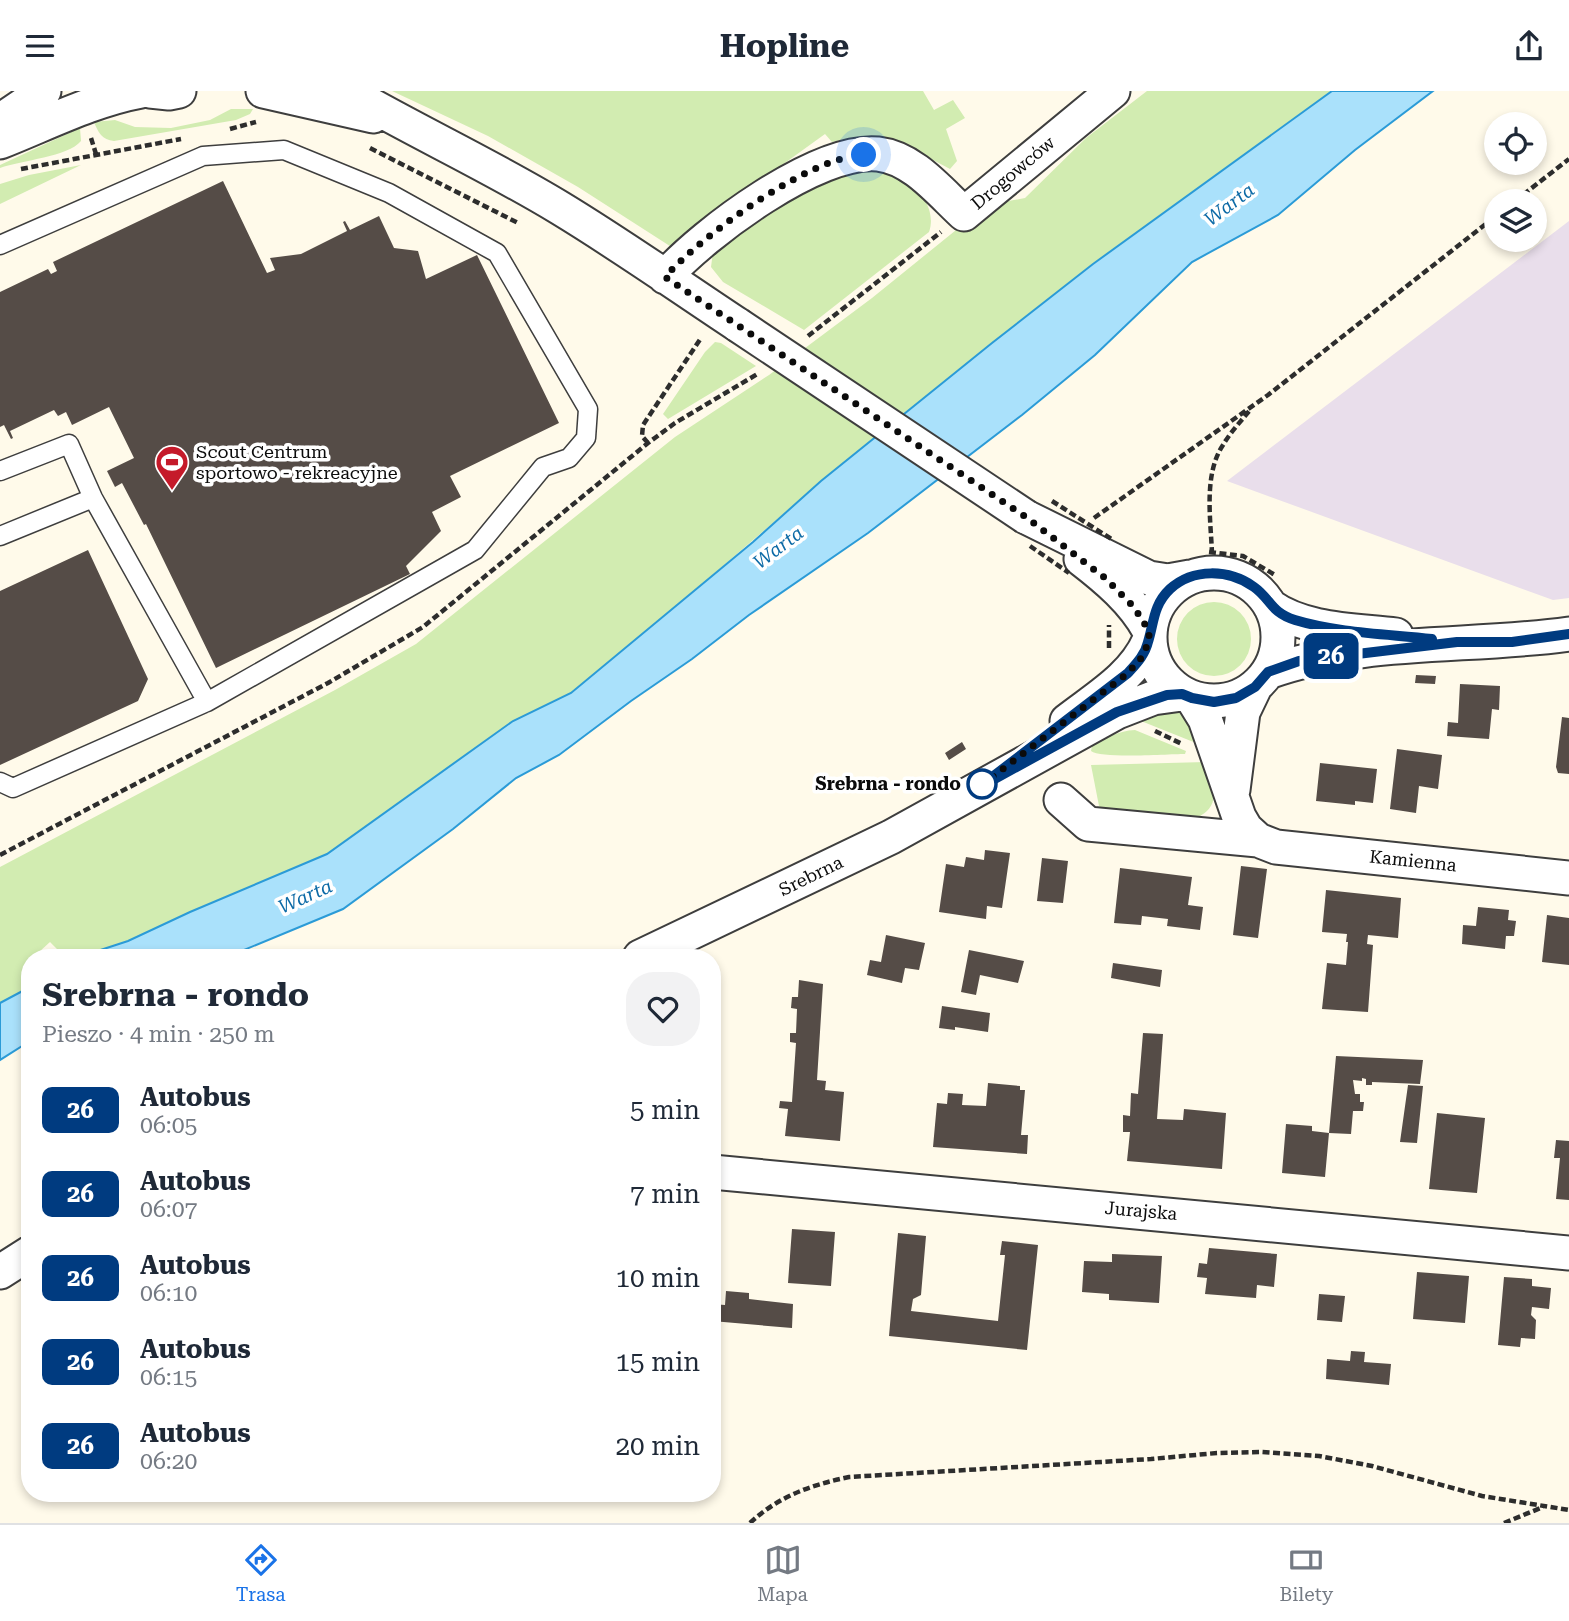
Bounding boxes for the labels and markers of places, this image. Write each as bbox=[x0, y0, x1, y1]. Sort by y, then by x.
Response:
place label: Scout Centrum sportowo - rekreacyjne bbox=[196, 441, 398, 483]
sports icon: Scout Centrum sportowo - rekreacyjne bbox=[153, 443, 191, 492]
marker: Srebrna - rondo bbox=[967, 769, 997, 799]
place label: Srebrna - rondo bbox=[815, 773, 961, 794]

